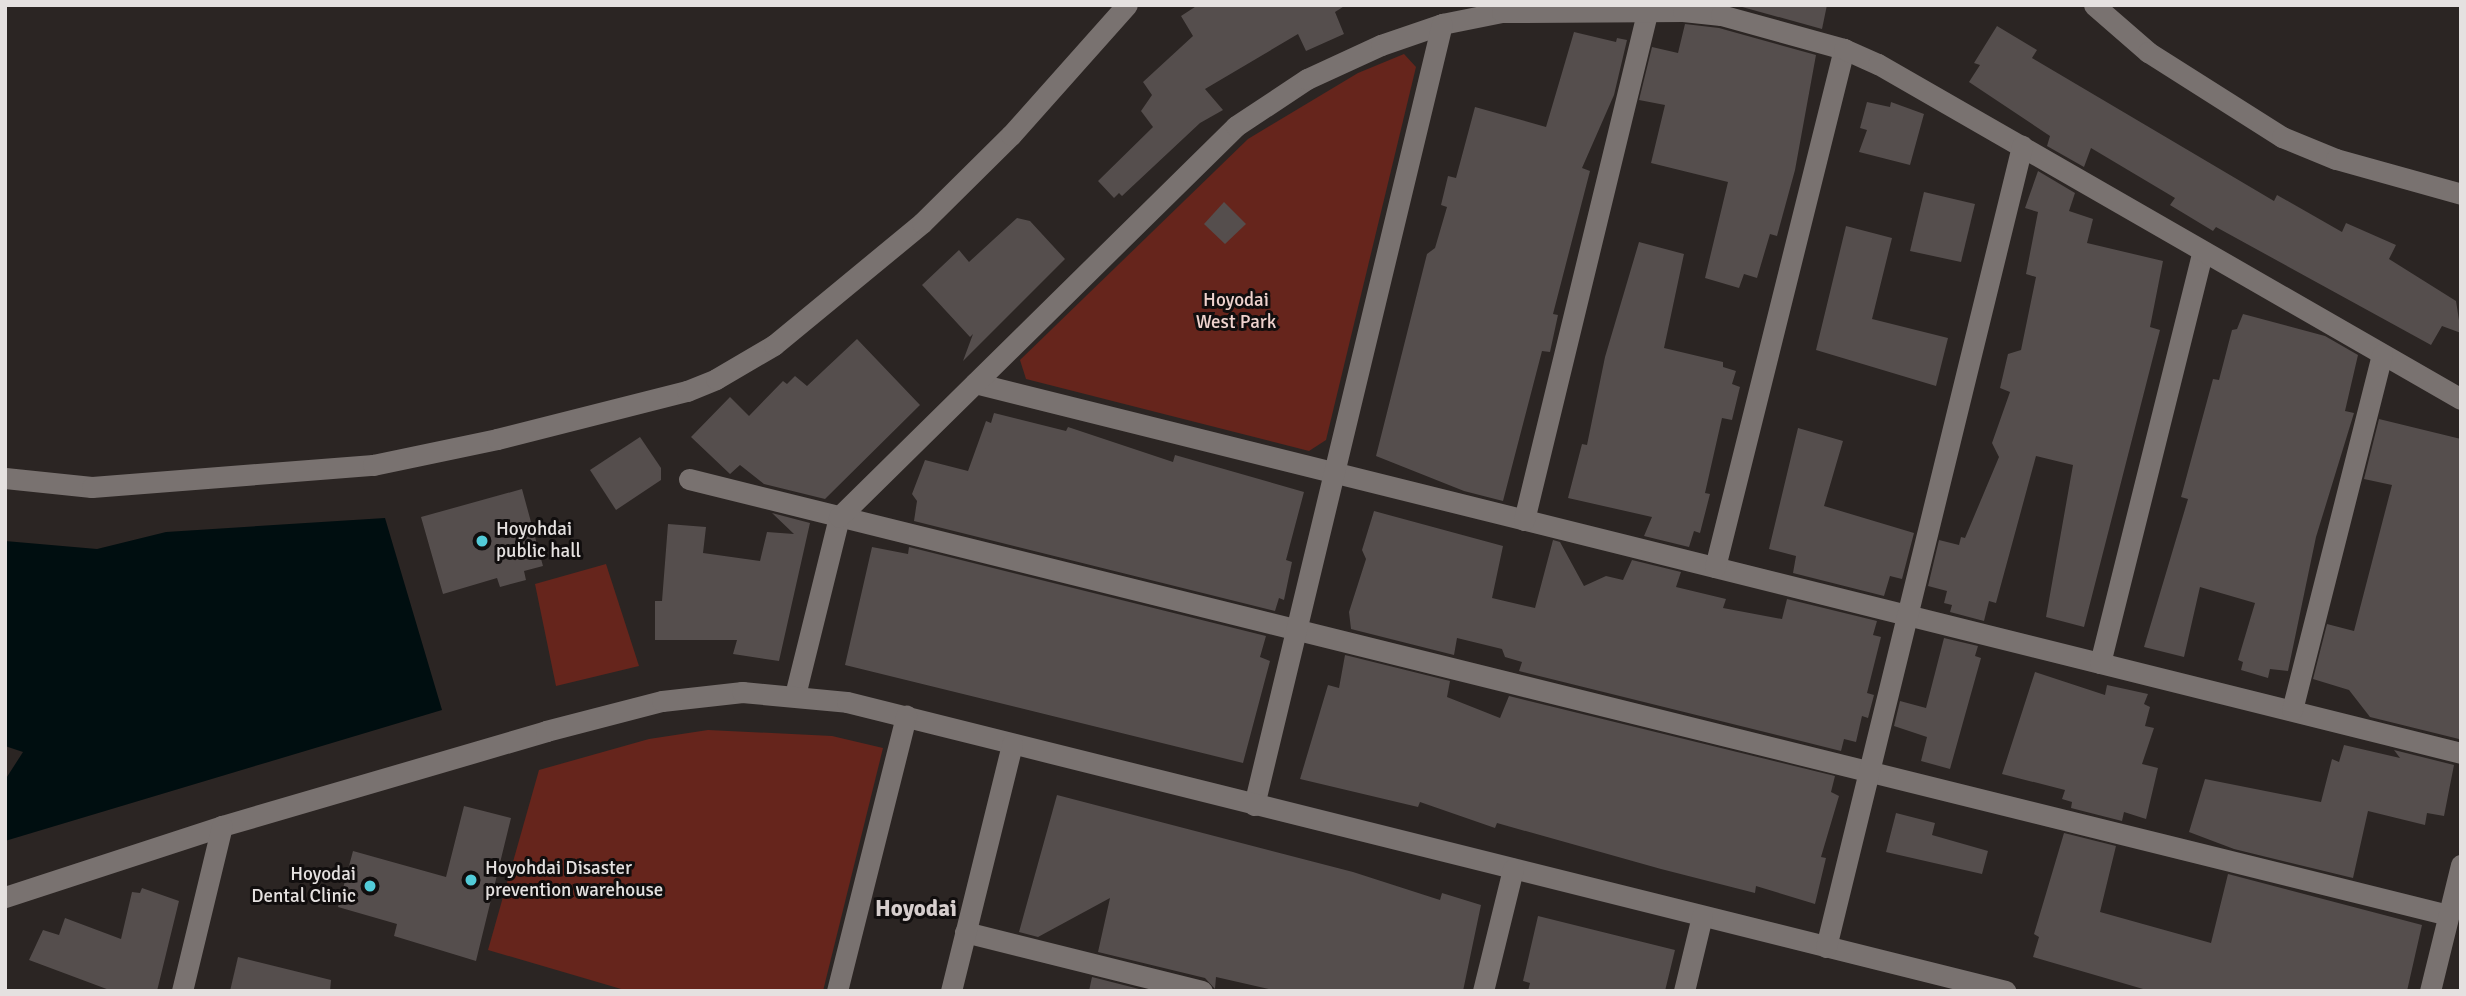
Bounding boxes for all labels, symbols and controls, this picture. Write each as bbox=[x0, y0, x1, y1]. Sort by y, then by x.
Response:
park label: Hoyodai West Park bbox=[1196, 290, 1276, 334]
place label: Hoyohdai public hall bbox=[496, 519, 581, 563]
marker: Hoyohdai public hall bbox=[474, 533, 490, 549]
place label: Hoyohdai Disaster prevention warehouse bbox=[485, 858, 663, 902]
place label: Hoyodai Dental Clinic bbox=[251, 864, 356, 908]
marker: Hoyohdai Disaster prevention warehouse bbox=[463, 872, 479, 888]
marker: Hoyodai Dental Clinic bbox=[362, 878, 378, 894]
district label: Hoyodai bbox=[875, 895, 957, 923]

